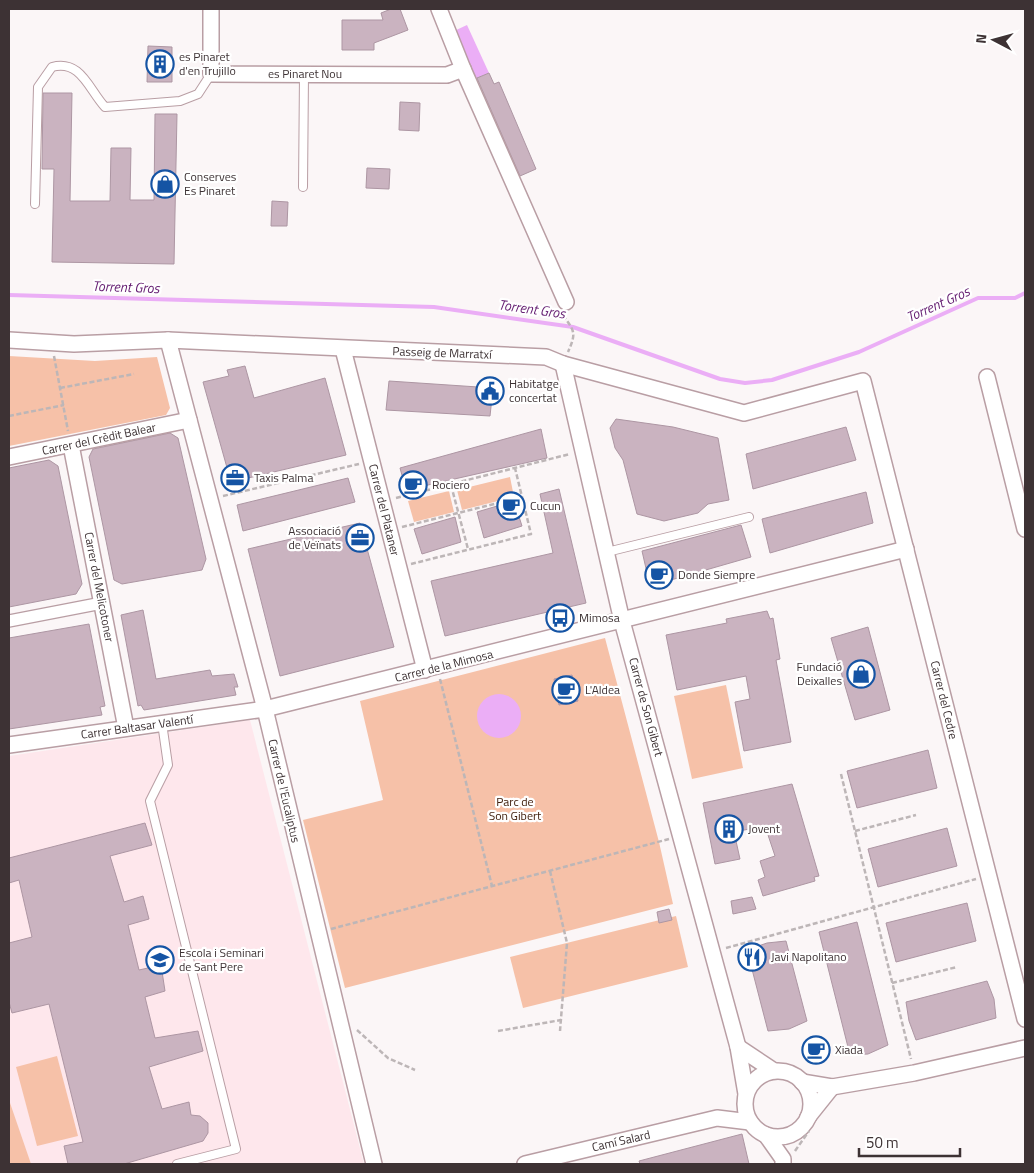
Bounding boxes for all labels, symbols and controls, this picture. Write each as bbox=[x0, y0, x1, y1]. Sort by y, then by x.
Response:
north arrow bbox=[969, 15, 1019, 65]
text: N bbox=[970, 33, 992, 45]
place label: es Pinaret d'en Trujillo bbox=[179, 47, 236, 80]
building icon: es Pinaret d'en Trujillo bbox=[145, 49, 175, 79]
street label: es Pinaret Nou bbox=[268, 64, 342, 83]
place label: Conserves Es Pinaret bbox=[184, 167, 237, 200]
shop icon: Conserves Es Pinaret bbox=[150, 169, 180, 199]
water label: Torrent Gros bbox=[92, 275, 161, 298]
water label: Torrent Gros bbox=[903, 280, 974, 327]
water label: Torrent Gros bbox=[497, 293, 568, 324]
street label: Passeig de Marratxí bbox=[392, 341, 493, 364]
place label: Habitatge concertat bbox=[509, 374, 559, 407]
public building icon: Habitatge concertat bbox=[475, 376, 505, 406]
street label: Carrer del Crèdit Balear bbox=[40, 417, 158, 460]
street label: Carrer del Plataner bbox=[364, 462, 405, 558]
office icon: Taxis Palma bbox=[220, 463, 250, 493]
place label: Taxis Palma bbox=[254, 468, 313, 487]
cafe icon: Rociero bbox=[398, 470, 428, 500]
place label: Rociero bbox=[432, 475, 470, 494]
cafe icon: Cucun bbox=[496, 491, 526, 521]
place label: Cucun bbox=[530, 496, 561, 515]
place label: Associació de Veïnats bbox=[288, 521, 341, 554]
office icon: Associació de Veïnats bbox=[345, 523, 375, 553]
street label: Carrer del Melicotoner bbox=[80, 530, 119, 643]
cafe icon: Donde Siempre bbox=[644, 560, 674, 590]
place label: Donde Siempre bbox=[678, 565, 755, 584]
bus stop icon: Mimosa bbox=[545, 603, 575, 633]
place label: Mimosa bbox=[579, 608, 620, 627]
street label: Carrer de la Mimosa bbox=[393, 644, 495, 687]
street label: Carrer de Son Gibert bbox=[624, 655, 669, 759]
place label: Fundació Deixalles bbox=[797, 657, 842, 690]
shop icon: Fundació Deixalles bbox=[846, 659, 876, 689]
street label: Carrer del Cedre bbox=[926, 659, 963, 741]
cafe icon: L'Aldea bbox=[551, 675, 581, 705]
place label: L'Aldea bbox=[585, 680, 620, 699]
street label: Carrer Baltasar Valentí bbox=[80, 709, 196, 744]
street label: Carrer de l'Eucaliptus bbox=[263, 737, 306, 845]
park label: Parc de Son Gibert bbox=[489, 792, 542, 825]
building icon: Jovent bbox=[714, 814, 744, 844]
place label: Jovent bbox=[748, 819, 781, 838]
restaurant icon: Javi Napolitano bbox=[737, 942, 767, 972]
place label: Escola i Seminari de Sant Pere bbox=[179, 943, 264, 976]
school or university icon: Escola i Seminari de Sant Pere bbox=[145, 945, 175, 975]
place label: Javi Napolitano bbox=[771, 947, 847, 966]
cafe icon: Xiada bbox=[801, 1035, 831, 1065]
place label: Xiada bbox=[835, 1040, 863, 1059]
street label: Camí Salard bbox=[590, 1125, 652, 1156]
scale bar bbox=[859, 1126, 960, 1158]
text: 50 m bbox=[866, 1131, 899, 1154]

